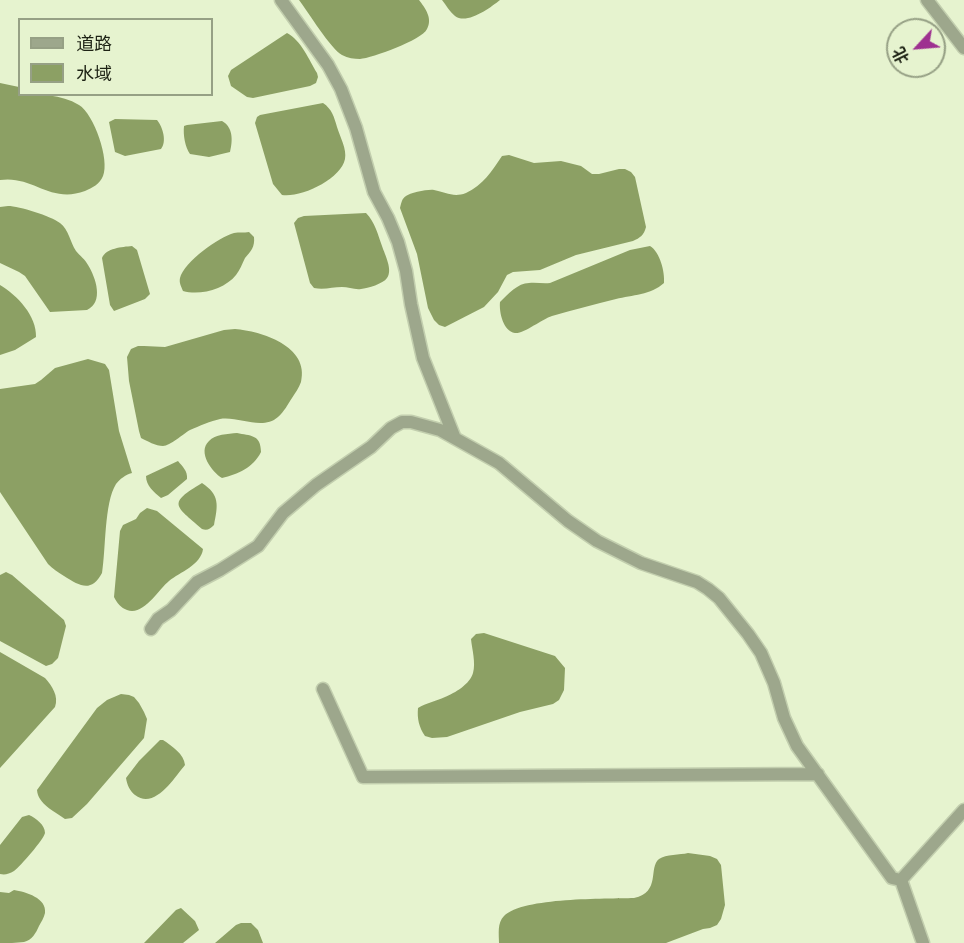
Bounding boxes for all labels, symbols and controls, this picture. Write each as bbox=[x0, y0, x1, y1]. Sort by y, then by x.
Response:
legend bbox=[18, 18, 213, 96]
north arrow bbox=[886, 18, 946, 78]
text: 道路 bbox=[76, 31, 112, 58]
text: 北 bbox=[887, 43, 916, 67]
text: 水域 bbox=[76, 61, 112, 88]

